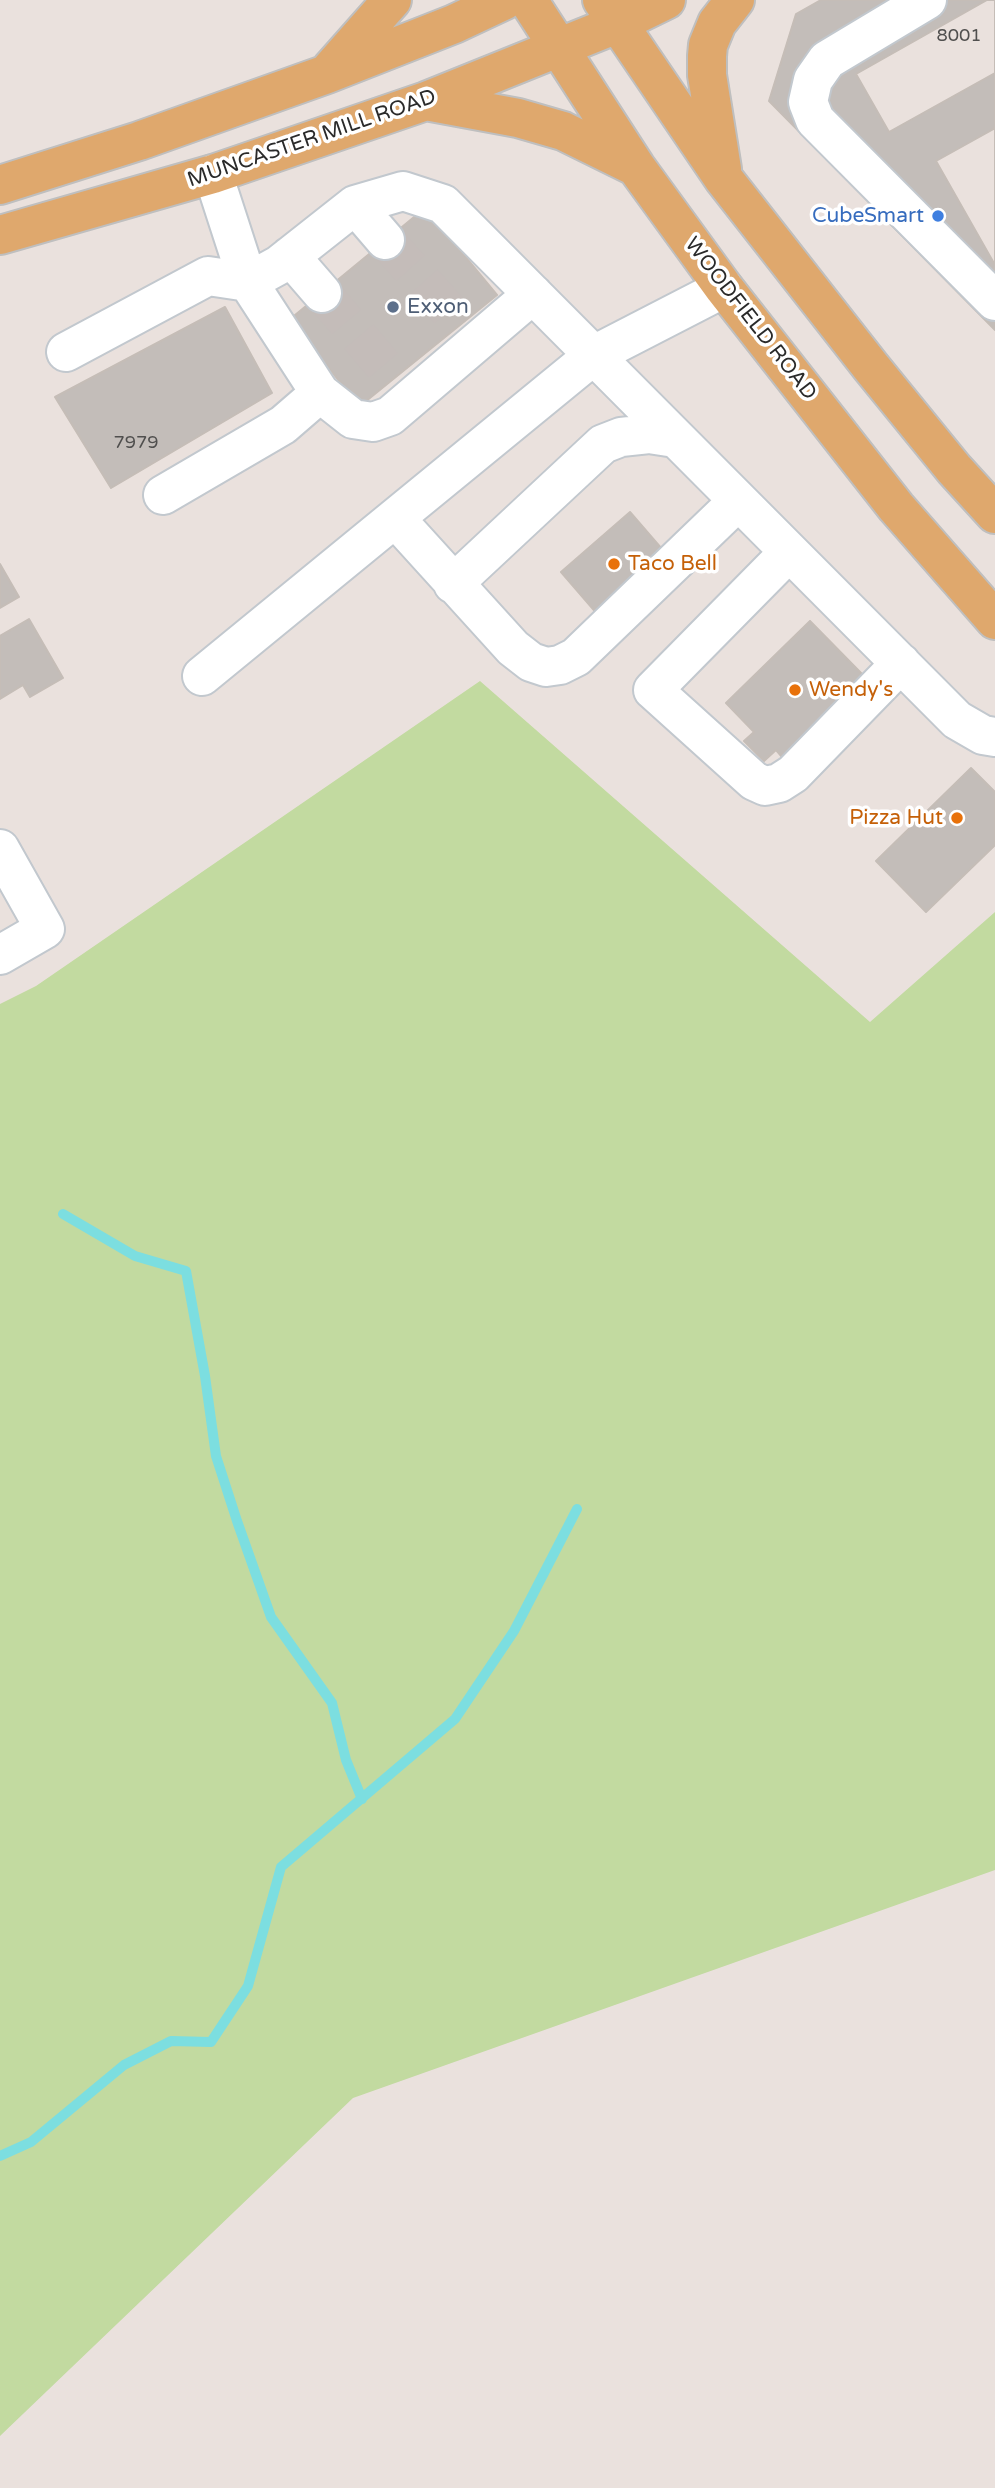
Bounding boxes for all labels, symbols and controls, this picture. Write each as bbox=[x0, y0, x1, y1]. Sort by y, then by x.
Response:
house number: 8001 bbox=[936, 25, 982, 47]
street label: MUNCASTER MILL ROAD bbox=[184, 85, 440, 193]
place label: CubeSmart bbox=[812, 203, 924, 229]
marker: CubeSmart bbox=[930, 208, 946, 224]
street label: WOODFIELD ROAD bbox=[679, 233, 821, 405]
place label: Exxon bbox=[407, 294, 469, 320]
marker: Exxon bbox=[385, 299, 401, 315]
house number: 7979 bbox=[113, 432, 159, 454]
place label: Taco Bell bbox=[628, 551, 717, 577]
marker: Taco Bell bbox=[606, 556, 622, 572]
place label: Wendy's bbox=[809, 677, 893, 703]
marker: Wendy's bbox=[787, 682, 803, 698]
place label: Pizza Hut bbox=[849, 805, 943, 831]
marker: Pizza Hut bbox=[949, 810, 965, 826]

